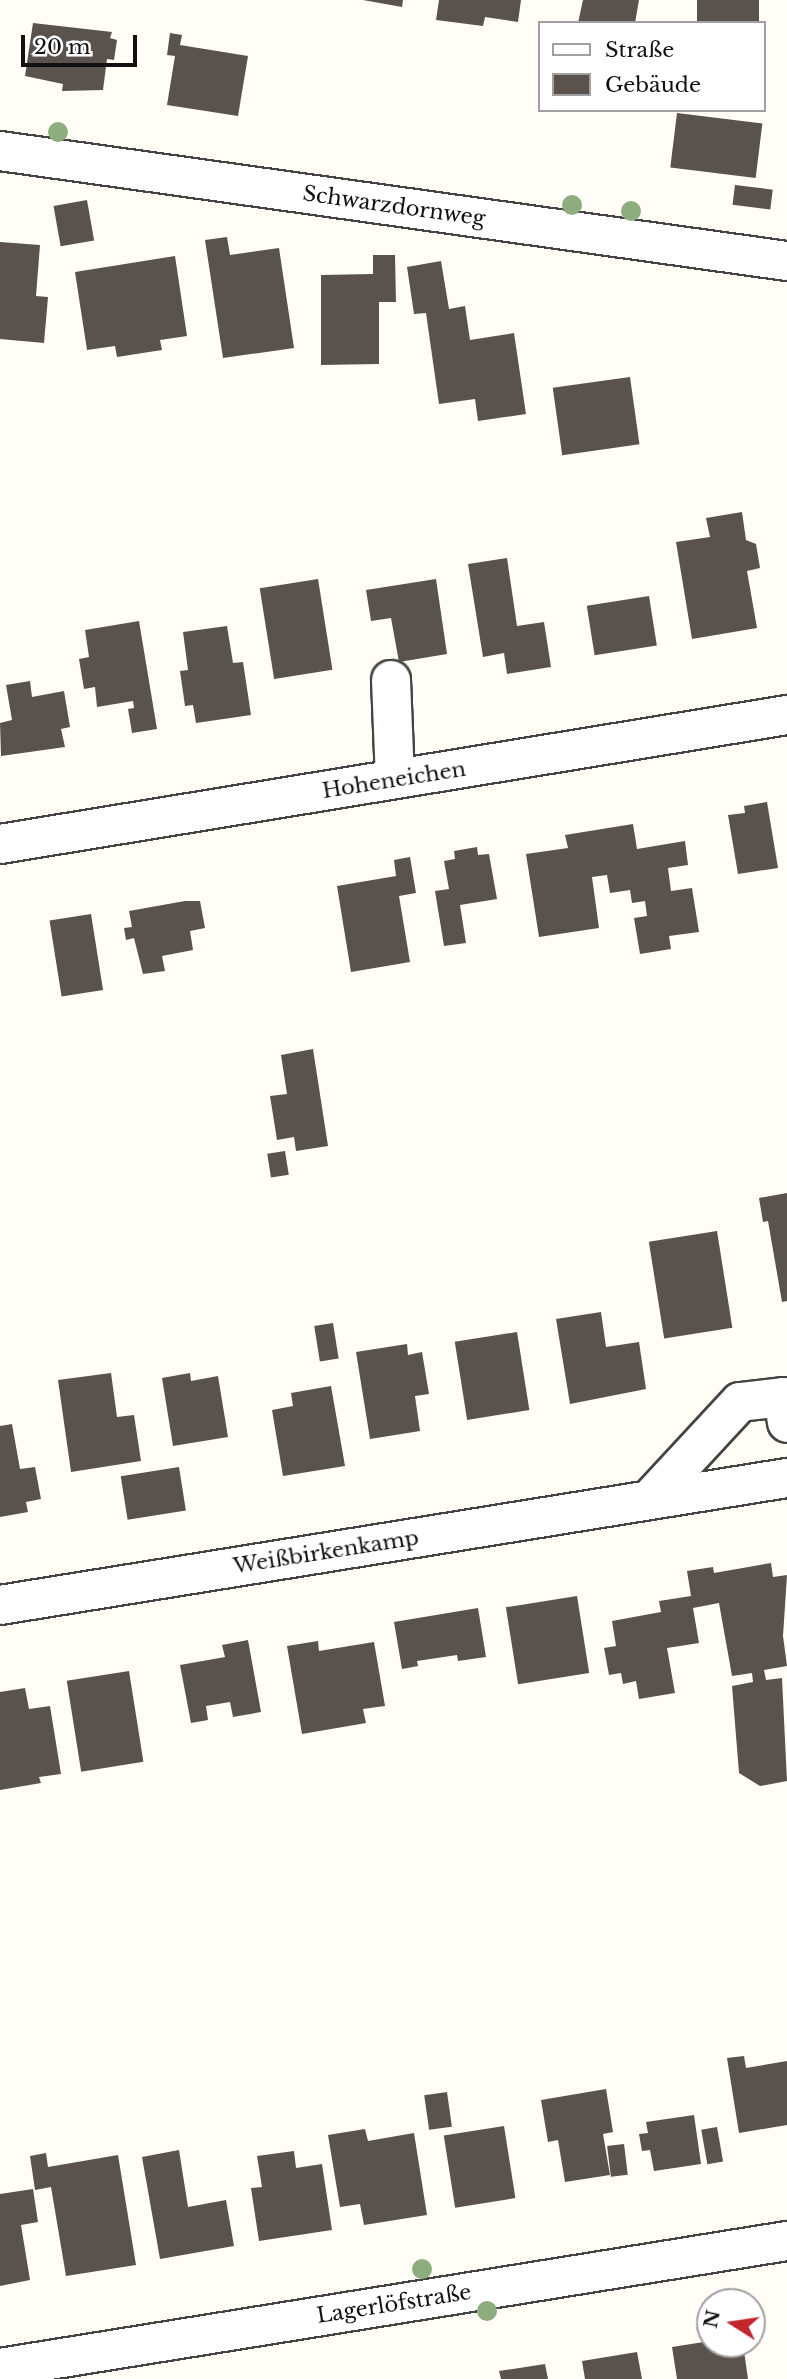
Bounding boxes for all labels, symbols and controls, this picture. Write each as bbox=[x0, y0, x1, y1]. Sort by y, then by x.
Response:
scale bar bbox=[24, 21, 140, 65]
legend bbox=[538, 21, 766, 112]
text: 20 m bbox=[34, 34, 91, 60]
text: Straße bbox=[605, 37, 674, 63]
text: Gebäude bbox=[605, 72, 701, 98]
street label: Schwarzdornweg bbox=[301, 181, 487, 231]
street label: Hoheneichen bbox=[320, 756, 468, 804]
street label: Weißbirkenkamp bbox=[231, 1525, 421, 1579]
street label: Lagerlöfstraße bbox=[315, 2279, 473, 2329]
north arrow bbox=[696, 2288, 766, 2358]
text: N bbox=[699, 2308, 725, 2330]

